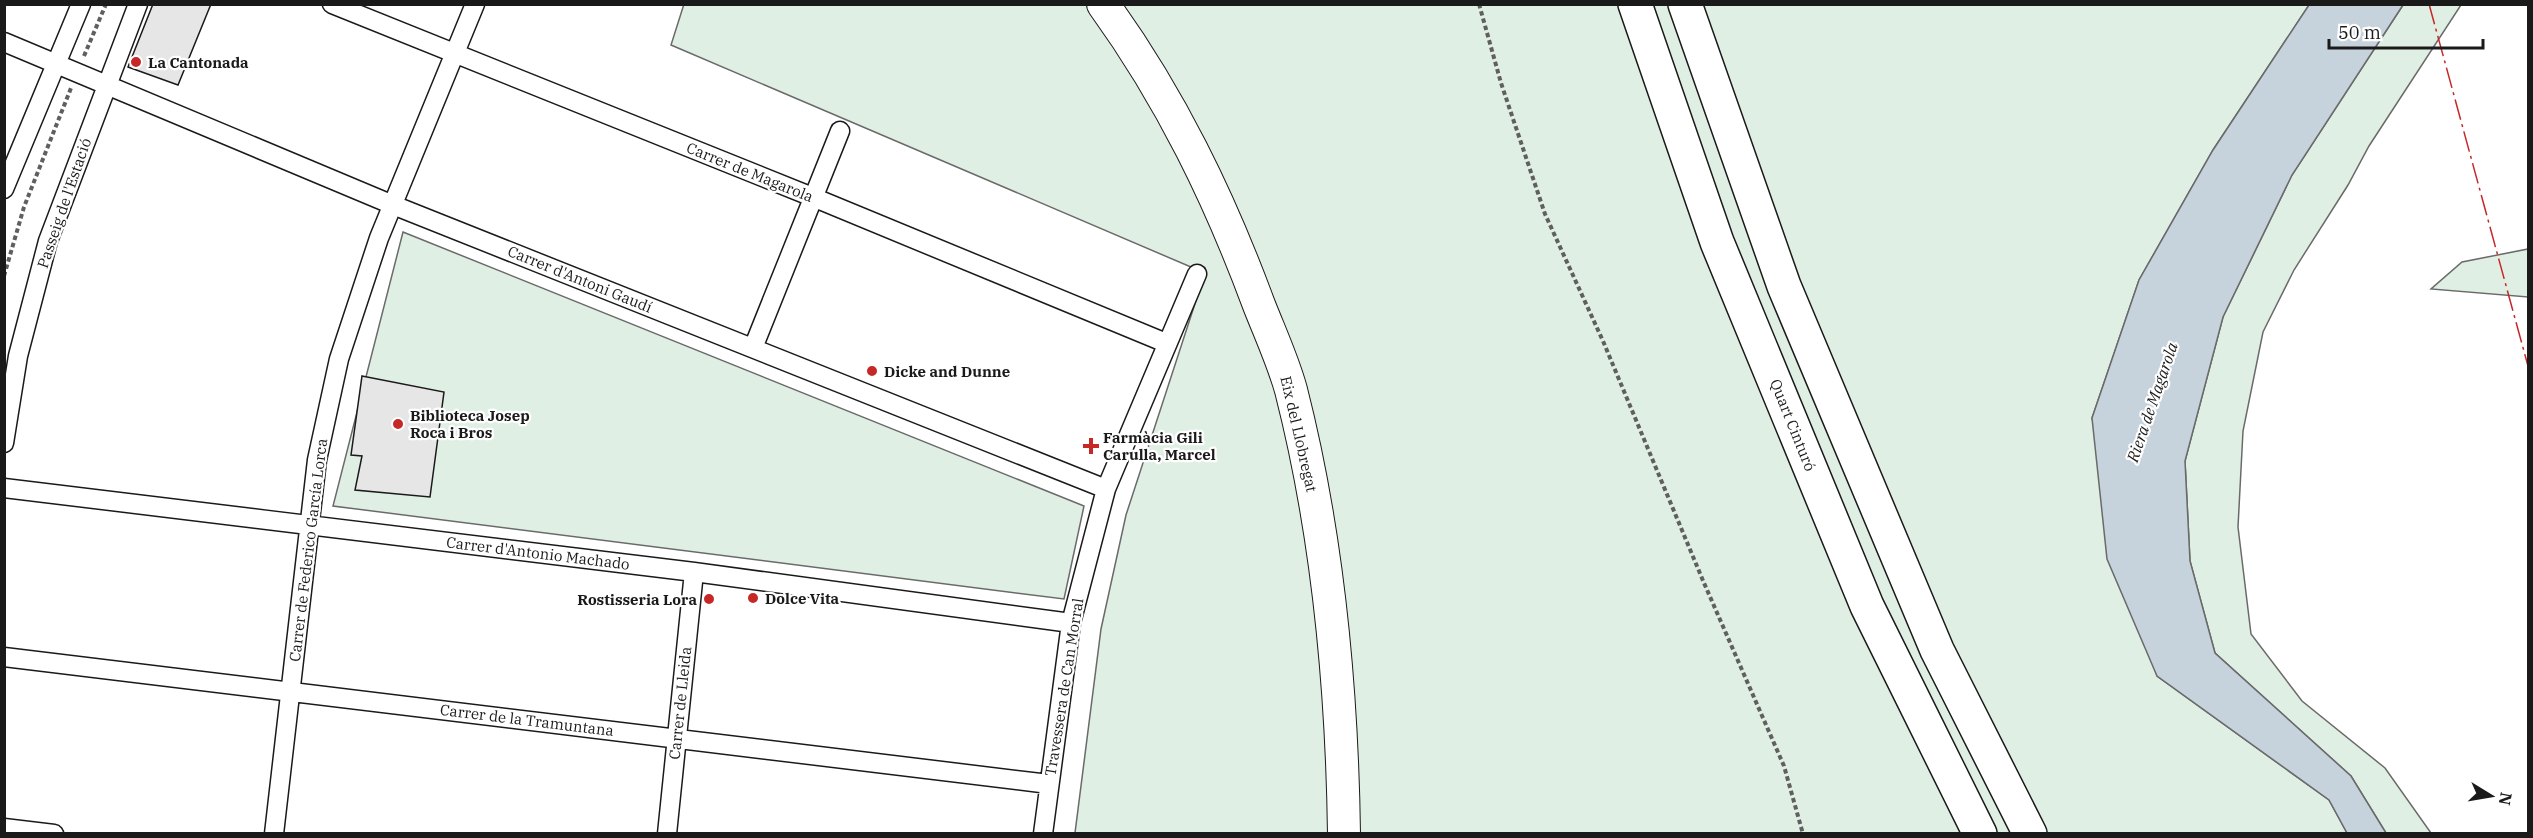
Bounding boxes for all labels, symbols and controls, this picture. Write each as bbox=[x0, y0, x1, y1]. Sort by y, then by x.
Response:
scale bar bbox=[2329, 12, 2484, 50]
text: 50 m bbox=[2338, 21, 2381, 44]
place label: La Cantonada bbox=[148, 53, 249, 72]
marker: La Cantonada bbox=[129, 55, 143, 69]
street label: Passeig de l'Estació bbox=[33, 135, 95, 271]
street label: Carrer de Magarola bbox=[684, 138, 816, 206]
street label: Carrer d'Antoni Gaudí bbox=[505, 241, 655, 317]
water label: Riera de Magarola bbox=[2122, 339, 2182, 465]
place label: Dicke and Dunne bbox=[884, 362, 1010, 381]
marker: Dicke and Dunne bbox=[865, 364, 879, 378]
street label: Eix del Llobregat bbox=[1276, 374, 1322, 494]
street label: Quart Cinturó bbox=[1766, 376, 1820, 474]
place label: Biblioteca Josep Roca i Bros bbox=[410, 406, 530, 442]
marker: Biblioteca Josep Roca i Bros bbox=[391, 417, 405, 431]
place label: Farmàcia Gili Carulla, Marcel bbox=[1103, 428, 1216, 464]
street label: Carrer de Federico García Lorca bbox=[285, 437, 331, 663]
marker: Farmàcia Gili Carulla, Marcel bbox=[1084, 439, 1098, 453]
street label: Carrer d'Antonio Machado bbox=[445, 532, 631, 574]
place label: Dolce Vita bbox=[765, 589, 840, 608]
place label: Rostisseria Lora bbox=[577, 590, 697, 609]
marker: Dolce Vita bbox=[746, 591, 760, 605]
marker: Rostisseria Lora bbox=[702, 592, 716, 606]
street label: Travessera de Can Morral bbox=[1041, 597, 1087, 777]
street label: Carrer de Lleida bbox=[665, 646, 695, 760]
street label: Carrer de la Tramuntana bbox=[439, 700, 615, 740]
north arrow bbox=[2461, 766, 2521, 826]
text: N bbox=[2495, 791, 2517, 807]

